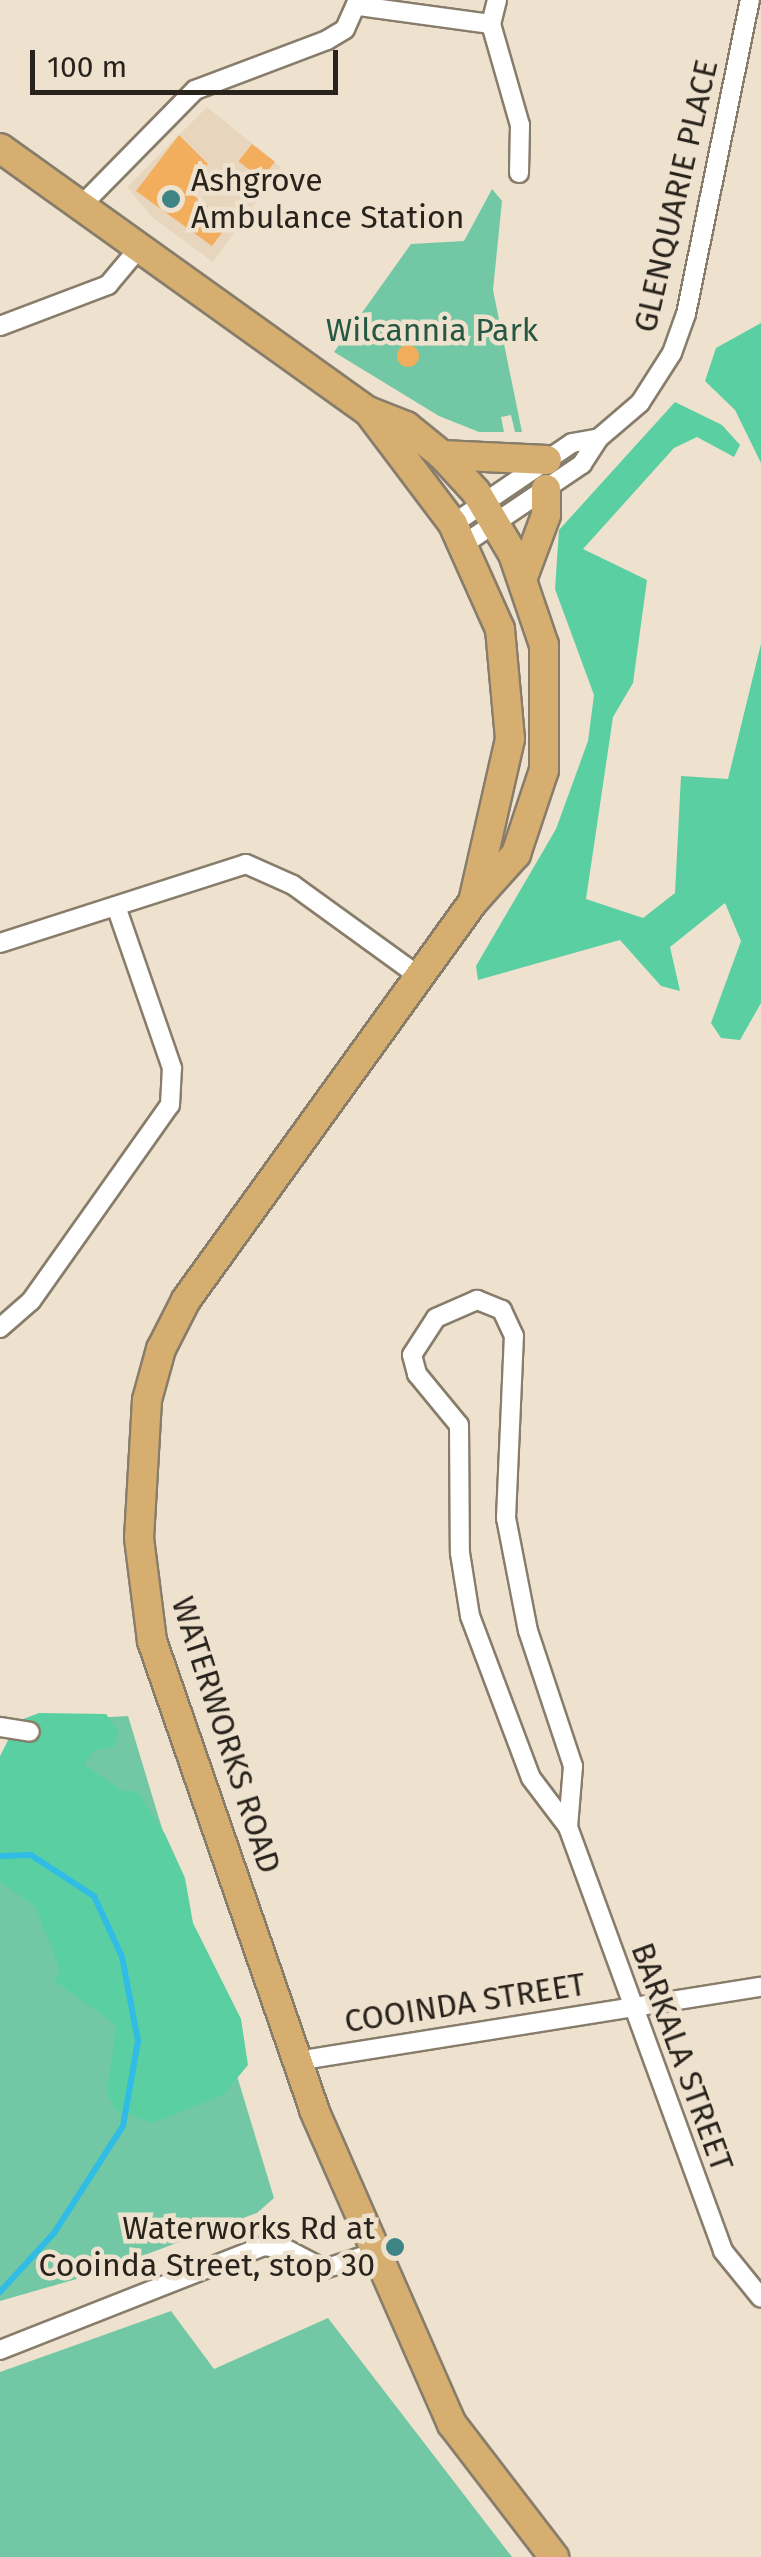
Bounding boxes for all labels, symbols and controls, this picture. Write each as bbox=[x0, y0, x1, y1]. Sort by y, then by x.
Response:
scale bar bbox=[35, 30, 342, 92]
text: 100 m bbox=[47, 49, 127, 85]
street label: GLENQUARIE PLACE bbox=[626, 56, 726, 336]
place label: Ashgrove Ambulance Station bbox=[191, 162, 465, 237]
marker: Ashgrove Ambulance Station bbox=[160, 188, 182, 210]
park label: Wilcannia Park bbox=[326, 311, 538, 349]
street label: WATERWORKS ROAD bbox=[163, 1592, 289, 1878]
street label: BARKALA STREET bbox=[623, 1938, 741, 2176]
street label: COOINDA STREET bbox=[342, 1965, 588, 2041]
place label: Waterworks Rd at Cooinda Street, stop 30 bbox=[38, 2210, 375, 2285]
marker: Waterworks Rd at Cooinda Street, stop 30 bbox=[384, 2236, 406, 2258]

